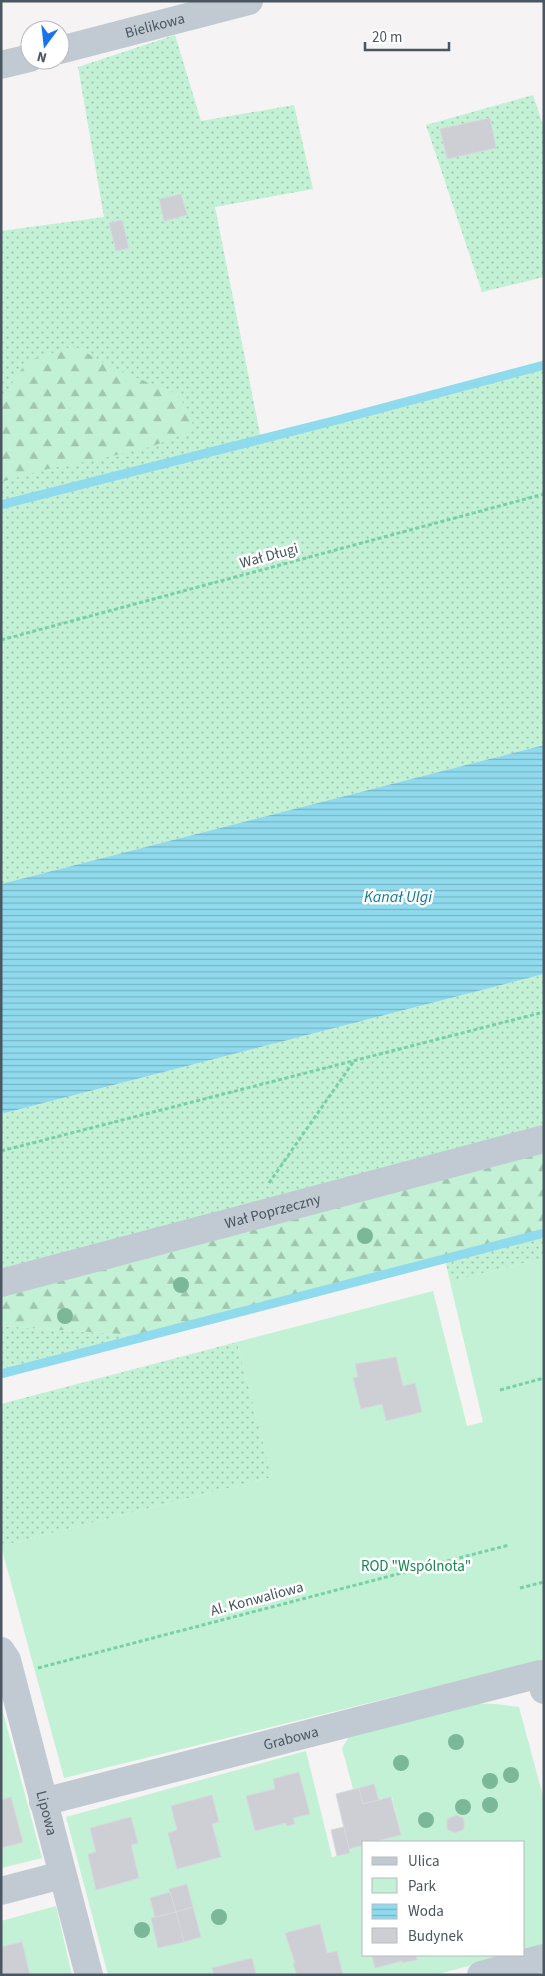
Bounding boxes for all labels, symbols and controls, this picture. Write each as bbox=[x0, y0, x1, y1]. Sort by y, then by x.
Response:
street label: Bielikowa bbox=[123, 8, 187, 43]
north arrow bbox=[20, 20, 70, 70]
scale bar bbox=[365, 20, 449, 52]
text: 20 m bbox=[372, 27, 402, 48]
text: N bbox=[35, 46, 49, 67]
street label: Wał Długi bbox=[237, 538, 301, 574]
water label: Kanał Ulgi bbox=[364, 886, 432, 908]
street label: Wał Poprzeczny bbox=[222, 1188, 323, 1234]
park label: ROD "Wspólnota" bbox=[361, 1556, 471, 1577]
street label: Al. Konwaliowa bbox=[208, 1576, 306, 1622]
street label: Grabowa bbox=[261, 1721, 321, 1755]
street label: Lipowa bbox=[31, 1788, 63, 1838]
legend bbox=[362, 1841, 525, 1956]
text: Ulica bbox=[408, 1851, 439, 1872]
text: Park bbox=[408, 1876, 437, 1897]
text: Woda bbox=[408, 1901, 444, 1922]
text: Budynek bbox=[408, 1926, 464, 1947]

